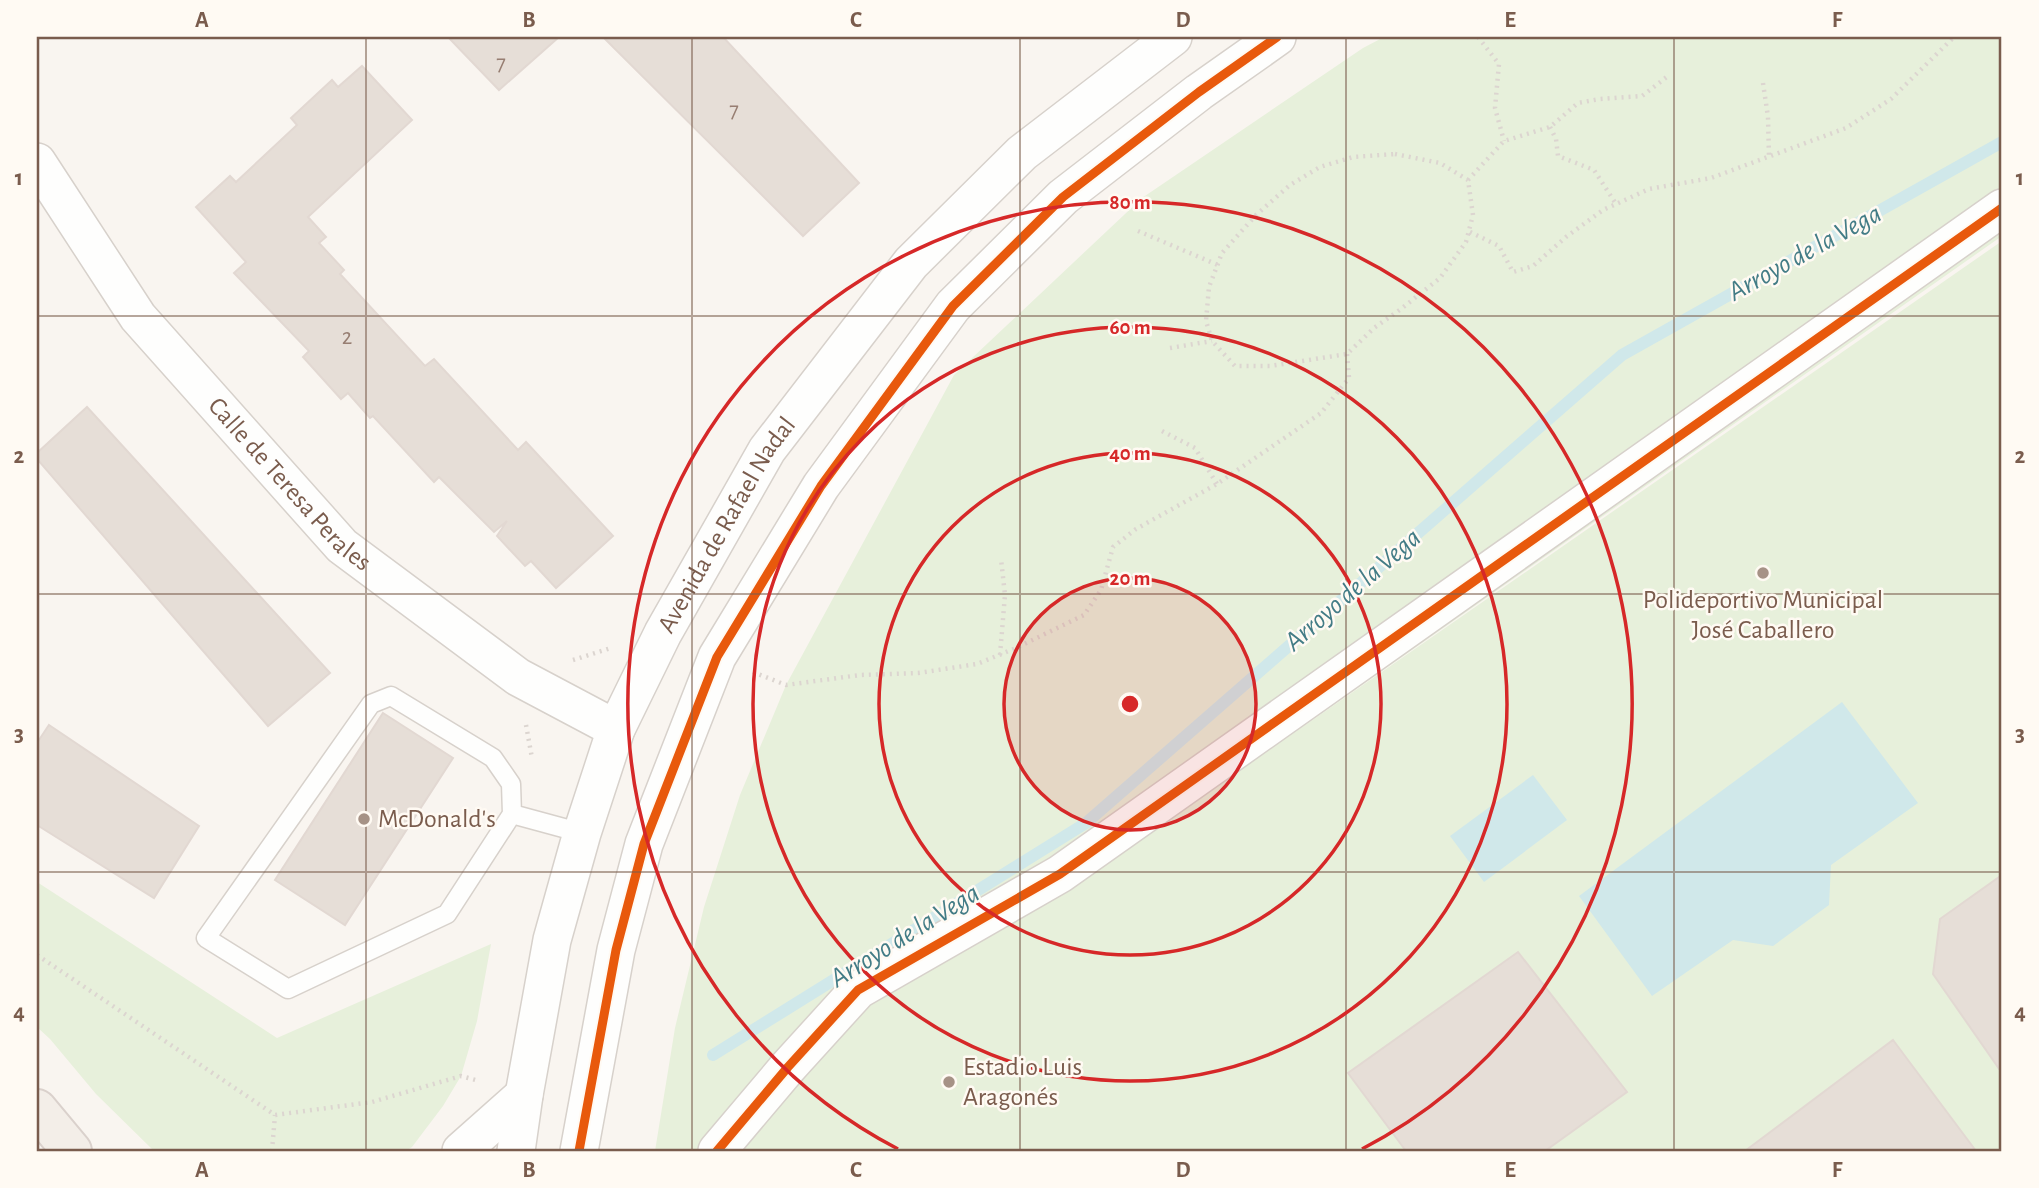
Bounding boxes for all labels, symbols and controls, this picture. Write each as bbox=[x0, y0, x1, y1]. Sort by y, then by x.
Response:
text: A bbox=[195, 9, 209, 32]
text: B bbox=[522, 9, 536, 32]
text: C bbox=[850, 9, 862, 32]
text: D bbox=[1175, 9, 1191, 32]
text: E bbox=[1504, 9, 1516, 32]
text: F bbox=[1832, 9, 1843, 32]
house number: 7 bbox=[496, 52, 506, 75]
house number: 7 bbox=[729, 99, 739, 122]
text: 1 bbox=[15, 167, 23, 190]
text: 1 bbox=[2016, 167, 2024, 190]
text: 80 m bbox=[1109, 192, 1151, 213]
water label: Arroyo de la Vega bbox=[1723, 199, 1886, 307]
text: 60 m bbox=[1109, 317, 1151, 338]
house number: 2 bbox=[342, 326, 352, 349]
street label: Calle de Teresa Perales bbox=[203, 393, 376, 576]
street label: Avenida de Rafael Nadal bbox=[653, 412, 800, 637]
text: 40 m bbox=[1109, 443, 1151, 464]
text: 2 bbox=[14, 445, 25, 468]
text: 2 bbox=[2015, 445, 2026, 468]
water label: Arroyo de la Vega bbox=[1279, 524, 1426, 657]
marker: Polideportivo Municipal José Caballero bbox=[1755, 565, 1771, 581]
text: 20 m bbox=[1110, 568, 1150, 589]
place label: Polideportivo Municipal José Caballero bbox=[1643, 587, 1883, 643]
centre of rings bbox=[1118, 692, 1142, 716]
text: 3 bbox=[14, 723, 24, 746]
text: 3 bbox=[2015, 723, 2025, 746]
place label: McDonald's bbox=[378, 806, 496, 832]
marker: McDonald's bbox=[356, 811, 372, 827]
water label: Arroyo de la Vega bbox=[824, 879, 985, 994]
text: 4 bbox=[13, 1001, 25, 1024]
text: 4 bbox=[2014, 1001, 2026, 1024]
place label: Estadio Luis Aragonés bbox=[963, 1054, 1082, 1110]
marker: Estadio Luis Aragonés bbox=[941, 1074, 957, 1090]
text: A bbox=[195, 1159, 209, 1182]
text: B bbox=[522, 1159, 536, 1182]
text: C bbox=[850, 1159, 862, 1182]
text: D bbox=[1175, 1159, 1191, 1182]
text: E bbox=[1504, 1159, 1516, 1182]
text: F bbox=[1832, 1159, 1843, 1182]

